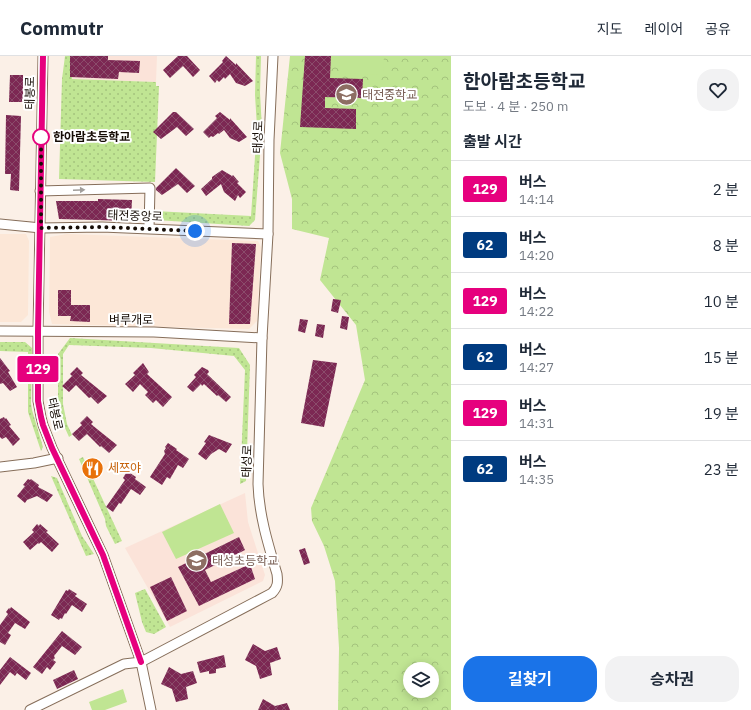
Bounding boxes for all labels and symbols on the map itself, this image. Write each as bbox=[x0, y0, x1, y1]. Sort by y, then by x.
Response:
street label: 태봉로 bbox=[22, 76, 37, 110]
school or university icon: 태전중학교 bbox=[333, 82, 359, 108]
place label: 태전중학교 bbox=[362, 87, 417, 102]
street label: 태성로 bbox=[249, 120, 266, 154]
marker: 한아람초등학교 bbox=[32, 128, 50, 146]
place label: 한아람초등학교 bbox=[53, 129, 130, 144]
one-way arrow bbox=[73, 187, 86, 193]
street label: 태전중앙로 bbox=[107, 207, 163, 224]
your location bbox=[185, 221, 205, 241]
street label: 벼루개로 bbox=[109, 312, 153, 327]
line badge: 129 bbox=[15, 356, 61, 382]
street label: 태봉로 bbox=[44, 396, 67, 432]
street label: 태성로 bbox=[238, 444, 255, 478]
restaurant icon: 세쯔야 bbox=[80, 455, 106, 481]
place label: 세쯔야 bbox=[108, 460, 141, 475]
school or university icon: 태성초등학교 bbox=[184, 548, 210, 574]
place label: 태성초등학교 bbox=[212, 553, 278, 568]

